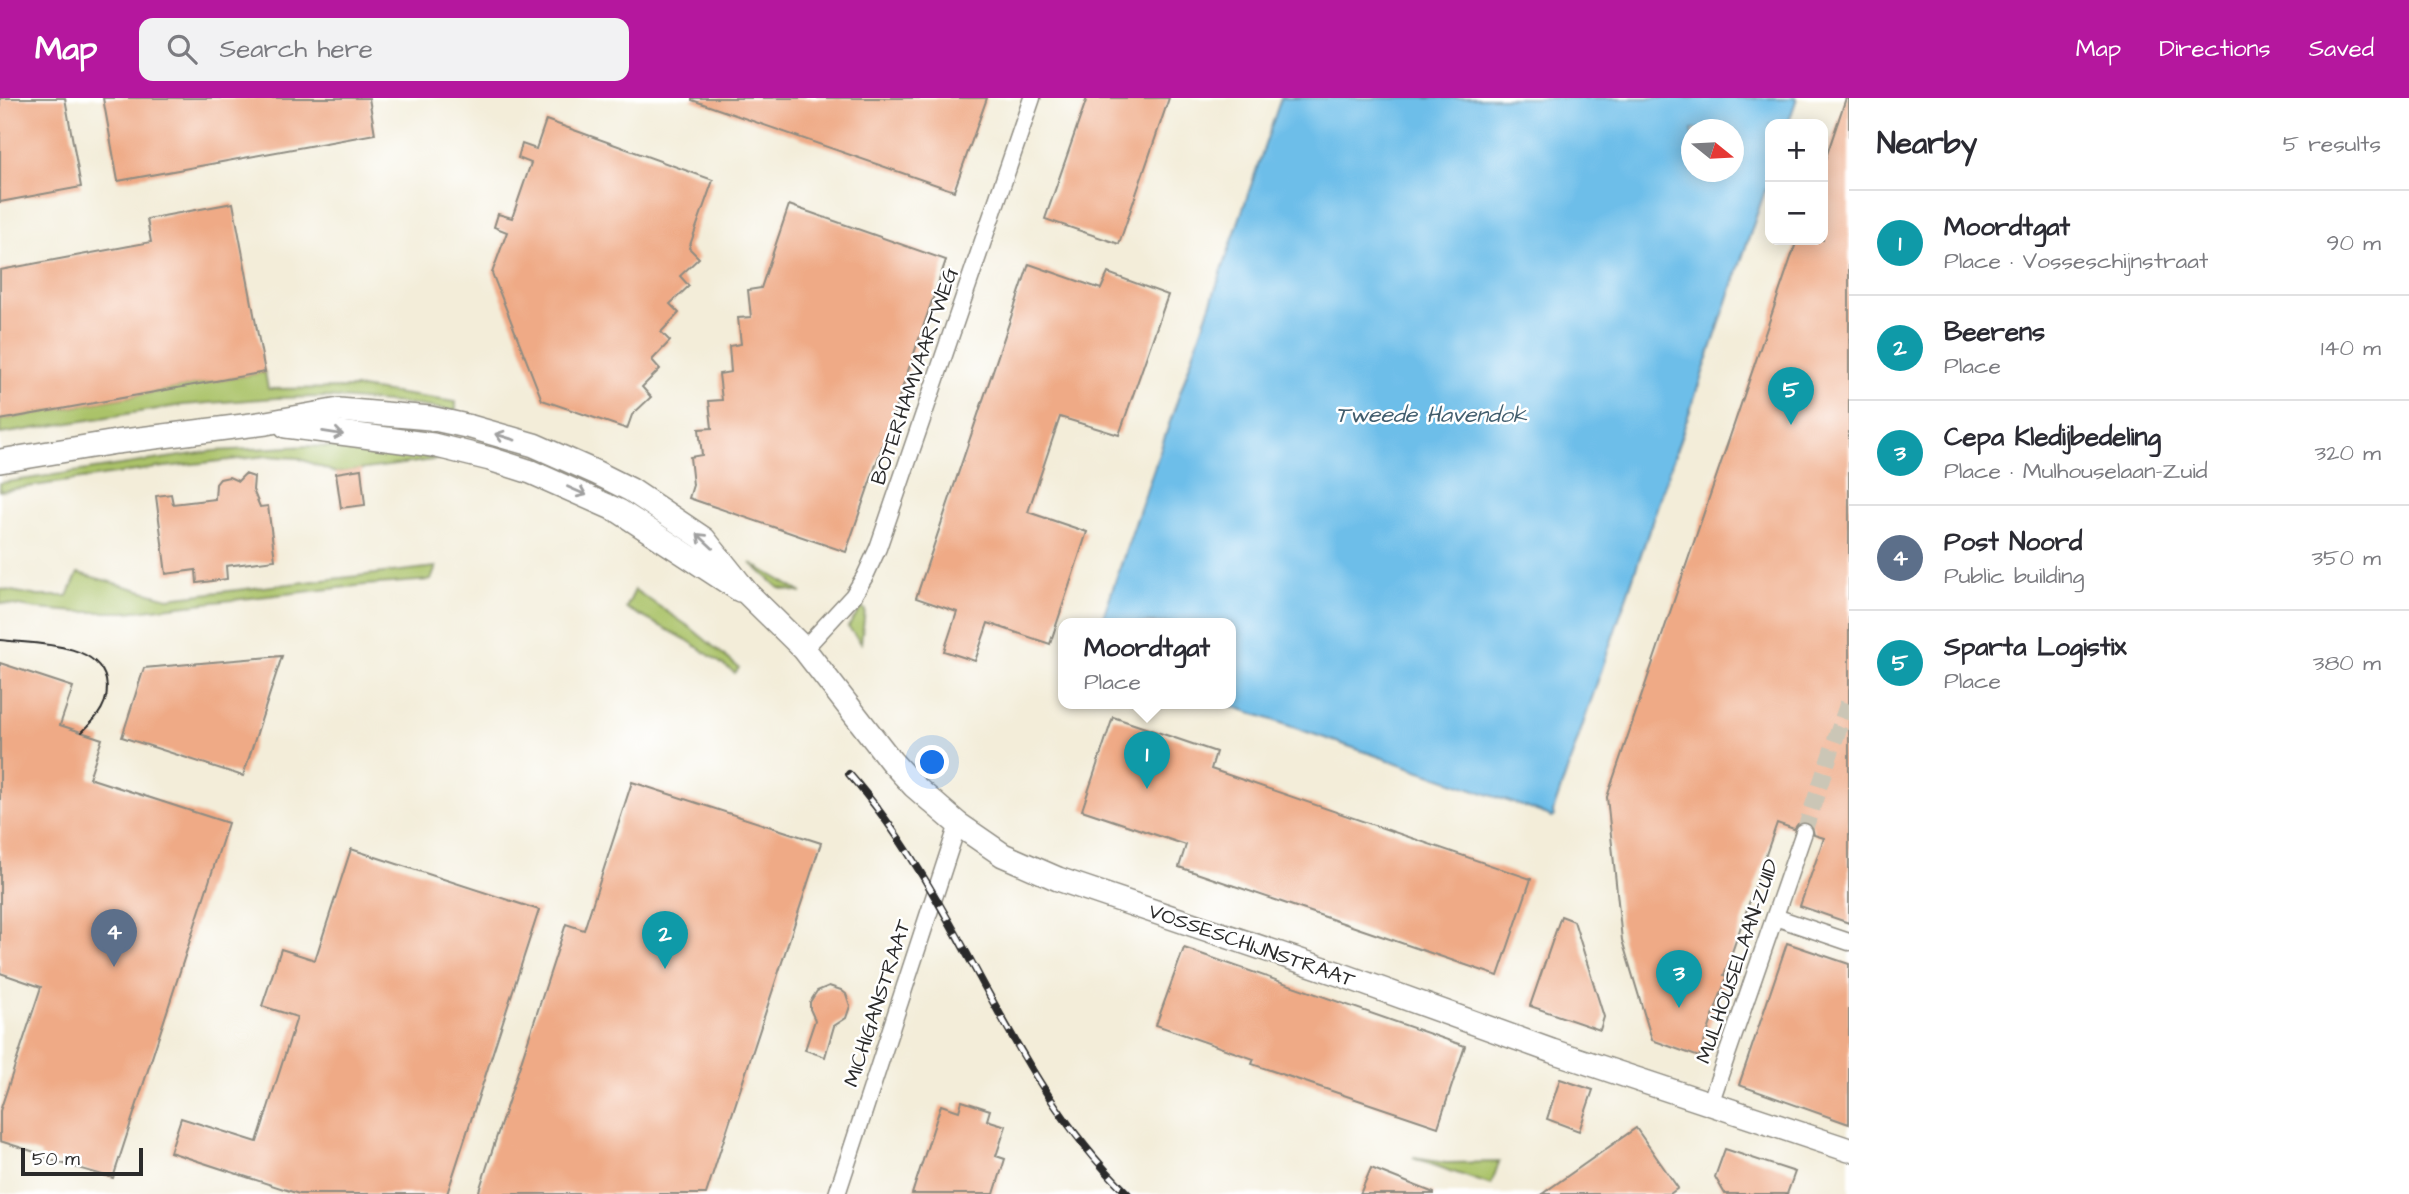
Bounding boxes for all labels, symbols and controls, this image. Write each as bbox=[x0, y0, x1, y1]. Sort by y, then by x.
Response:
search box bbox=[139, 18, 629, 81]
text: Map bbox=[35, 26, 97, 72]
icon: search bbox=[163, 30, 201, 68]
text: Search here bbox=[219, 31, 373, 67]
text: Map bbox=[2076, 32, 2121, 66]
text: Directions bbox=[2159, 32, 2271, 66]
text: Saved bbox=[2309, 32, 2374, 66]
north arrow bbox=[1681, 119, 1744, 182]
map controls bbox=[1765, 119, 1828, 245]
button: + bbox=[1765, 119, 1828, 182]
text: Nearby bbox=[1877, 123, 1977, 165]
text: 5 results bbox=[2283, 128, 2381, 160]
button: − bbox=[1765, 182, 1828, 245]
text: Moordtgat bbox=[1944, 209, 2070, 245]
text: 1 bbox=[1899, 227, 1901, 259]
text: 90 m bbox=[2326, 227, 2381, 259]
text: Place · Vosseschijnstraat bbox=[1944, 245, 2208, 277]
street label: BOTERHAMVAARTWEG bbox=[864, 263, 965, 489]
text: Beerens bbox=[1944, 314, 2045, 350]
text: 2 bbox=[1893, 332, 1907, 364]
text: 140 m bbox=[2321, 332, 2381, 364]
text: Place bbox=[1944, 350, 2001, 382]
pin: 5 bbox=[1768, 367, 1814, 425]
water label: Tweede Havendok bbox=[1335, 399, 1528, 431]
text: Cepa Kledijbedeling bbox=[1944, 419, 2161, 455]
one-way arrow bbox=[321, 427, 344, 440]
one-way arrow bbox=[494, 429, 516, 442]
text: 3 bbox=[1894, 437, 1906, 469]
text: 320 m bbox=[2315, 437, 2381, 469]
text: Place · Mulhouselaan-Zuid bbox=[1944, 455, 2208, 487]
one-way arrow bbox=[566, 485, 587, 498]
text: Post Noord bbox=[1944, 524, 2082, 560]
one-way arrow bbox=[697, 533, 714, 550]
text: 4 bbox=[1892, 542, 1908, 574]
text: 350 m bbox=[2311, 542, 2381, 574]
text: Public building bbox=[1944, 560, 2084, 592]
popup bbox=[1058, 618, 1236, 709]
text: Sparta Logistix bbox=[1944, 629, 2127, 665]
text: Moordtgat bbox=[1084, 630, 1210, 666]
text: 5 bbox=[1892, 647, 1908, 679]
text: 380 m bbox=[2313, 647, 2381, 679]
text: Place bbox=[1944, 665, 2001, 697]
text: Place bbox=[1084, 666, 1141, 698]
pin: 1 bbox=[1124, 731, 1170, 789]
your location bbox=[915, 745, 949, 779]
street label: MULHOUSELAAN-ZUID bbox=[1689, 855, 1786, 1067]
street label: VOSSESCHIJNSTRAAT bbox=[1145, 896, 1360, 995]
pin: 4 bbox=[91, 909, 137, 967]
pin: 2 bbox=[642, 911, 688, 969]
street label: MICHIGANSTRAAT bbox=[837, 915, 918, 1090]
pin: 3 bbox=[1656, 950, 1702, 1008]
scale bar bbox=[21, 1145, 144, 1177]
text: 50 m bbox=[32, 1146, 80, 1173]

